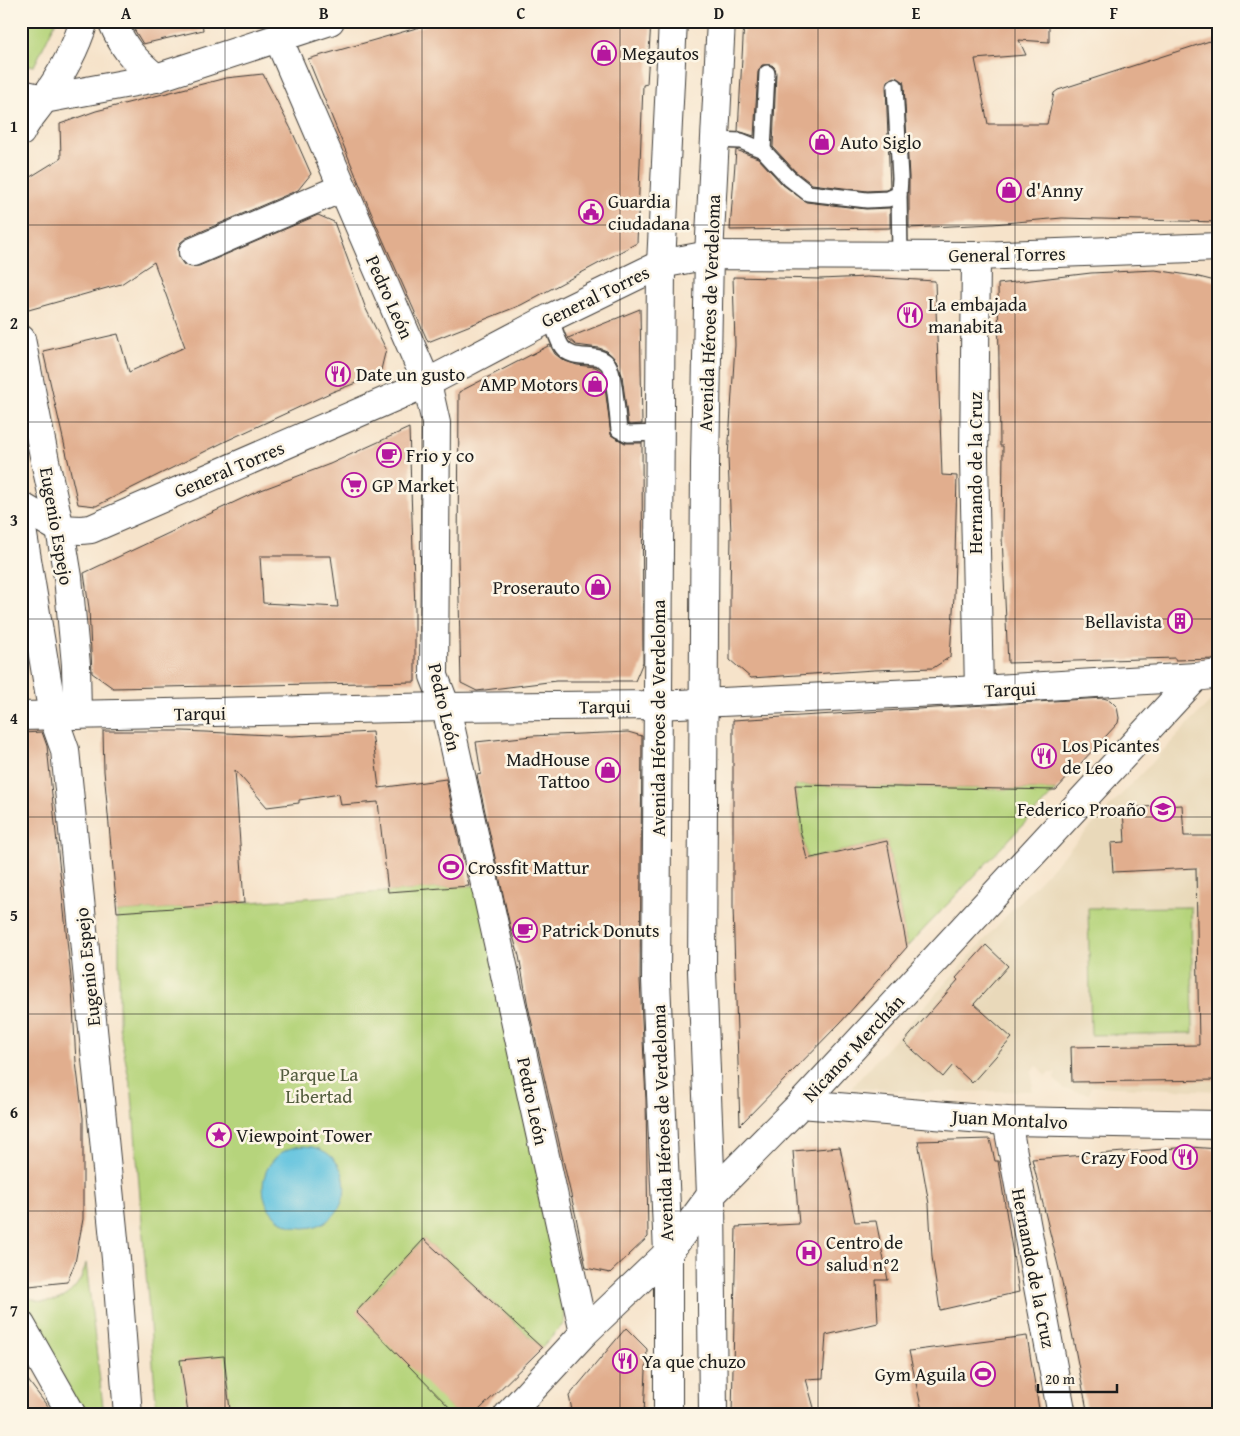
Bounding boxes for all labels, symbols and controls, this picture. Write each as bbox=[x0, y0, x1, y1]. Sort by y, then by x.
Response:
text: A bbox=[121, 1, 132, 25]
text: B bbox=[319, 1, 329, 25]
text: C bbox=[516, 1, 526, 25]
text: D bbox=[714, 1, 724, 25]
text: E bbox=[912, 1, 921, 25]
text: F bbox=[1110, 1, 1118, 25]
place label: Megautos bbox=[622, 39, 699, 67]
shop icon: Megautos bbox=[591, 40, 617, 66]
text: 1 bbox=[10, 114, 18, 138]
place label: Auto Siglo bbox=[840, 128, 921, 156]
shop icon: Auto Siglo bbox=[809, 129, 835, 155]
place label: d'Anny bbox=[1026, 176, 1084, 204]
shop icon: d'Anny bbox=[996, 177, 1022, 203]
place label: Guardia ciudadana bbox=[608, 187, 690, 237]
street label: Avenida Héroes de Verdeloma bbox=[691, 194, 727, 432]
public building icon: Guardia ciudadana bbox=[578, 199, 604, 225]
street label: General Torres bbox=[948, 239, 1066, 269]
street label: Pedro León bbox=[359, 251, 421, 344]
street label: General Torres bbox=[536, 258, 654, 334]
place label: La embajada manabita bbox=[928, 290, 1027, 340]
restaurant icon: La embajada manabita bbox=[897, 302, 923, 328]
text: 2 bbox=[10, 311, 18, 335]
place label: Date un gusto bbox=[356, 360, 465, 388]
restaurant icon: Date un gusto bbox=[325, 361, 351, 387]
place label: AMP Motors bbox=[479, 370, 578, 398]
shop icon: AMP Motors bbox=[582, 371, 608, 397]
street label: Hernando de la Cruz bbox=[961, 392, 989, 554]
street label: General Torres bbox=[170, 433, 288, 505]
place label: Frio y co bbox=[406, 441, 474, 469]
cafe icon: Frio y co bbox=[376, 442, 402, 468]
street label: Eugenio Espejo bbox=[33, 465, 81, 587]
place label: GP Market bbox=[372, 471, 455, 499]
supermarket icon: GP Market bbox=[341, 472, 367, 498]
text: 3 bbox=[10, 508, 18, 532]
place label: Proserauto bbox=[493, 573, 580, 601]
shop icon: Proserauto bbox=[585, 574, 611, 600]
street label: Avenida Héroes de Verdeloma bbox=[644, 600, 672, 836]
place label: Bellavista bbox=[1085, 607, 1162, 635]
building icon: Bellavista bbox=[1167, 608, 1193, 634]
street label: Pedro León bbox=[421, 660, 469, 754]
street label: Tarqui bbox=[983, 674, 1037, 704]
street label: Tarqui bbox=[579, 692, 631, 720]
street label: Tarqui bbox=[174, 699, 226, 727]
text: 4 bbox=[10, 706, 18, 730]
place label: Los Picantes de Leo bbox=[1062, 731, 1159, 781]
restaurant icon: Los Picantes de Leo bbox=[1031, 743, 1057, 769]
place label: MadHouse Tattoo bbox=[506, 745, 590, 795]
shop icon: MadHouse Tattoo bbox=[595, 757, 621, 783]
place label: Federico Proaño bbox=[1017, 795, 1146, 823]
school or university icon: Federico Proaño bbox=[1150, 796, 1176, 822]
place label: Crossfit Mattur bbox=[468, 853, 589, 881]
sports icon: Crossfit Mattur bbox=[438, 854, 464, 880]
text: 5 bbox=[10, 903, 18, 927]
street label: Eugenio Espejo bbox=[67, 906, 107, 1028]
place label: Patrick Donuts bbox=[542, 916, 659, 944]
cafe icon: Patrick Donuts bbox=[512, 917, 538, 943]
street label: Nicanor Merchán bbox=[796, 988, 911, 1108]
street label: Avenida Héroes de Verdeloma bbox=[644, 1004, 680, 1242]
street label: Pedro León bbox=[510, 1054, 556, 1148]
park label: Parque La Libertad bbox=[280, 1060, 358, 1110]
text: 6 bbox=[10, 1100, 18, 1124]
street label: Juan Montalvo bbox=[949, 1102, 1069, 1136]
place label: Viewpoint Tower bbox=[236, 1121, 372, 1149]
place icon: Viewpoint Tower bbox=[206, 1122, 232, 1148]
place label: Crazy Food bbox=[1081, 1143, 1169, 1171]
restaurant icon: Crazy Food bbox=[1172, 1144, 1198, 1170]
street label: Hernando de la Cruz bbox=[1005, 1186, 1063, 1350]
place label: Centro de salud n°2 bbox=[826, 1228, 903, 1278]
hospital icon: Centro de salud n°2 bbox=[796, 1240, 822, 1266]
text: 7 bbox=[10, 1298, 18, 1322]
place label: Ya que chuzo bbox=[642, 1347, 746, 1375]
restaurant icon: Ya que chuzo bbox=[612, 1348, 638, 1374]
place label: Gym Aguila bbox=[875, 1360, 966, 1388]
sports icon: Gym Aguila bbox=[970, 1361, 996, 1387]
scale bar bbox=[1038, 1361, 1116, 1393]
text: 20 m bbox=[1045, 1368, 1076, 1389]

